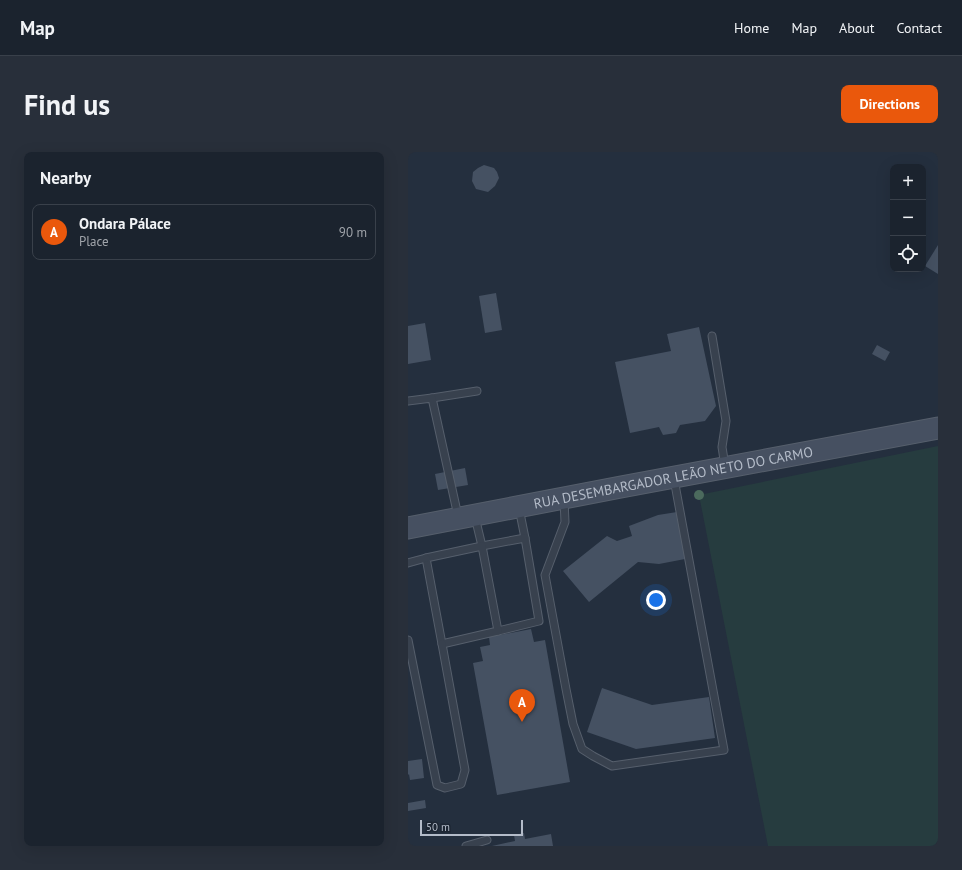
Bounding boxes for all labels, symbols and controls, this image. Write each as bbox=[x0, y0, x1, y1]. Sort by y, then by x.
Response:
text: Map bbox=[20, 16, 55, 40]
text: Home bbox=[734, 19, 769, 37]
text: Map bbox=[791, 19, 817, 37]
text: About bbox=[839, 19, 875, 37]
text: Contact bbox=[897, 19, 942, 37]
button: Directions bbox=[841, 85, 938, 123]
text: Find us bbox=[24, 86, 110, 123]
map controls bbox=[890, 164, 926, 272]
button: + bbox=[890, 164, 926, 200]
text: Nearby bbox=[40, 167, 91, 189]
button: − bbox=[890, 200, 926, 236]
text: Ondara Pálace bbox=[79, 214, 171, 233]
text: A bbox=[50, 224, 58, 241]
text: 90 m bbox=[339, 224, 367, 241]
text: Place bbox=[79, 233, 109, 250]
button: locate bbox=[890, 236, 926, 272]
street label: RUA DESEMBARGADOR LEÃO NETO DO CARMO bbox=[532, 442, 814, 513]
your location bbox=[646, 590, 666, 610]
pin: A bbox=[509, 689, 535, 722]
scale bar bbox=[420, 818, 523, 837]
text: 50 m bbox=[426, 820, 450, 834]

